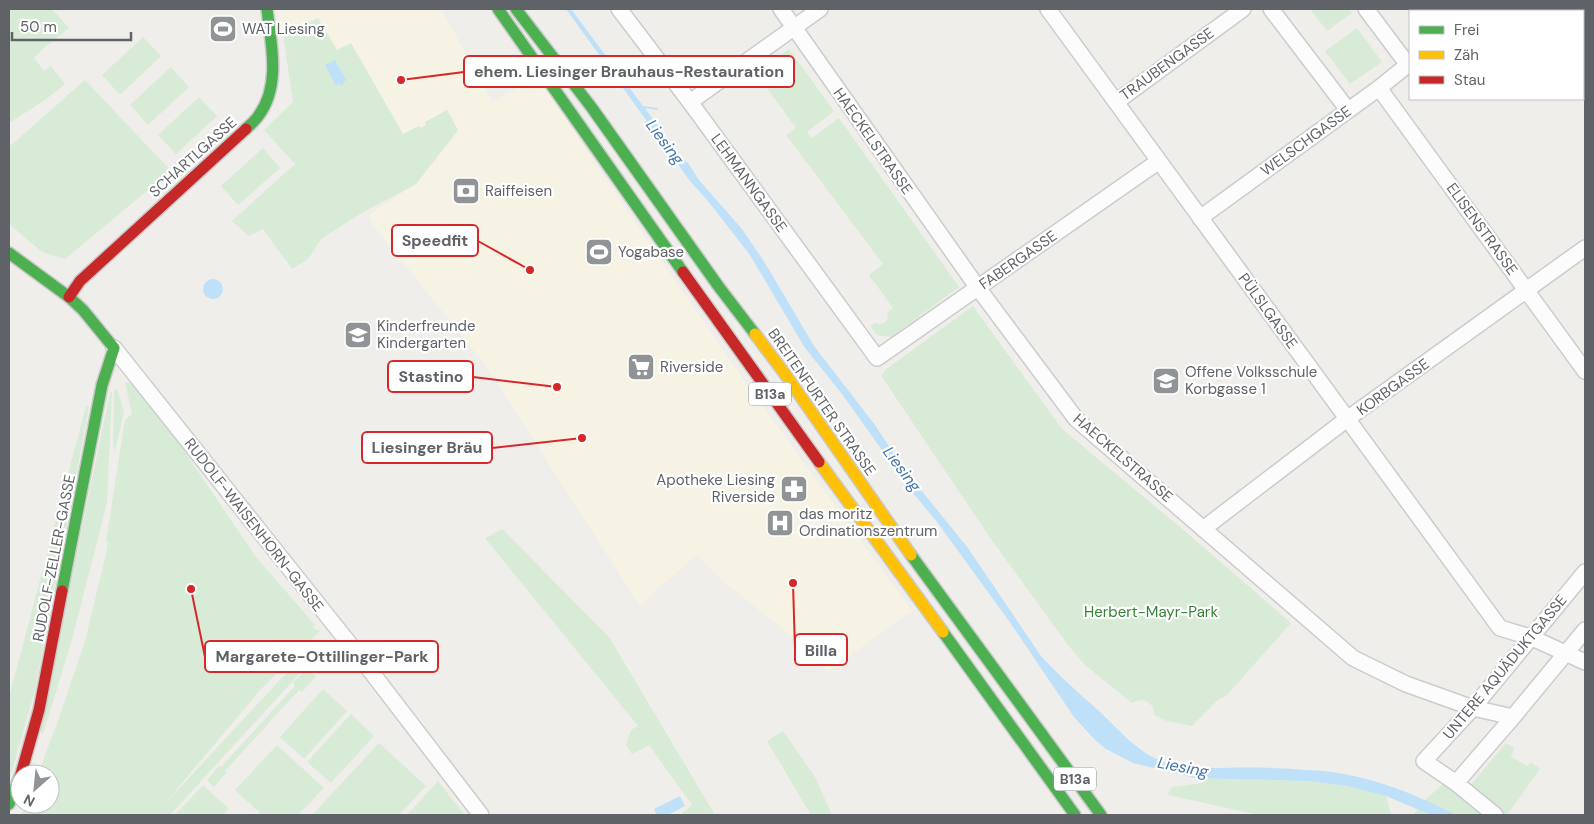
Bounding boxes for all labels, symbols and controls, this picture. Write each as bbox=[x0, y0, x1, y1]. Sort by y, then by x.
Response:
scale bar bbox=[12, 10, 131, 42]
legend bbox=[1409, 10, 1584, 100]
sports icon: WAT Liesing bbox=[208, 14, 238, 44]
text: 50 m bbox=[20, 17, 57, 37]
place label: WAT Liesing bbox=[242, 19, 325, 39]
text: Frei bbox=[1454, 20, 1479, 40]
street label: TRAUBENGASSE bbox=[1116, 23, 1218, 105]
text: Zäh bbox=[1454, 45, 1479, 65]
callout: ehem. Liesinger Brauhaus-Restauration bbox=[464, 56, 794, 87]
text: ehem. Liesinger Brauhaus-Restauration bbox=[474, 61, 784, 82]
text: Stau bbox=[1454, 70, 1485, 90]
street label: HAECKELSTRASSE bbox=[829, 84, 917, 198]
street label: WELSCHGASSE bbox=[1257, 101, 1355, 181]
street label: SCHARTLGASSE bbox=[145, 112, 241, 202]
water label: Liesing bbox=[641, 115, 690, 170]
street label: LEHMANNGASSE bbox=[706, 130, 792, 236]
bank icon: Raiffeisen bbox=[451, 176, 481, 206]
street label: ELISENSTRASSE bbox=[1442, 179, 1522, 279]
place label: Raiffeisen bbox=[485, 181, 552, 201]
callout: Speedfit bbox=[392, 225, 478, 256]
street label: FABERGASSE bbox=[975, 226, 1061, 294]
text: Speedfit bbox=[402, 230, 468, 251]
sports icon: Yogabase bbox=[584, 237, 614, 267]
place label: Yogabase bbox=[618, 242, 684, 262]
street label: PÜLSLGASSE bbox=[1234, 269, 1302, 353]
place label: Kinderfreunde Kindergarten bbox=[377, 316, 475, 353]
school or university icon: Kinderfreunde Kindergarten bbox=[343, 320, 373, 350]
street label: BREITENFURTER STRASSE bbox=[764, 324, 880, 480]
supermarket icon: Riverside bbox=[626, 352, 656, 382]
street label: KORBGASSE bbox=[1353, 354, 1433, 420]
place label: Riverside bbox=[660, 357, 723, 377]
callout: Stastino bbox=[388, 361, 473, 392]
place label: Offene Volksschule Korbgasse 1 bbox=[1185, 362, 1317, 399]
text: Stastino bbox=[398, 366, 464, 387]
school or university icon: Offene Volksschule Korbgasse 1 bbox=[1151, 366, 1181, 396]
road number: B13a bbox=[749, 382, 791, 406]
street label: HAECKELSTRASSE bbox=[1069, 409, 1177, 507]
callout: Liesinger Bräu bbox=[362, 432, 492, 463]
street label: RUDOLF-WAISENHORN-GASSE bbox=[180, 434, 328, 616]
text: Liesinger Bräu bbox=[372, 437, 482, 458]
water label: Liesing bbox=[878, 442, 927, 497]
place label: Apotheke Liesing Riverside bbox=[656, 470, 775, 507]
street label: RUDOLF-ZELLER-GASSE bbox=[28, 473, 80, 643]
pharmacy icon: Apotheke Liesing Riverside bbox=[779, 474, 809, 504]
place label: das moritz Ordinationszentrum bbox=[799, 504, 937, 541]
hospital icon: das moritz Ordinationszentrum bbox=[765, 508, 795, 538]
street label: UNTERE AQUÄDUKTGASSE bbox=[1439, 591, 1571, 743]
park label: Herbert-Mayr-Park bbox=[1084, 602, 1218, 622]
callout: Billa bbox=[795, 634, 847, 665]
text: Billa bbox=[805, 640, 837, 661]
callout: Margarete-Ottillinger-Park bbox=[205, 641, 438, 672]
text: Margarete-Ottillinger-Park bbox=[216, 646, 429, 667]
water label: Liesing bbox=[1156, 752, 1211, 782]
north arrow bbox=[10, 764, 60, 814]
road number: B13a bbox=[1054, 768, 1096, 791]
text: N bbox=[20, 790, 38, 811]

